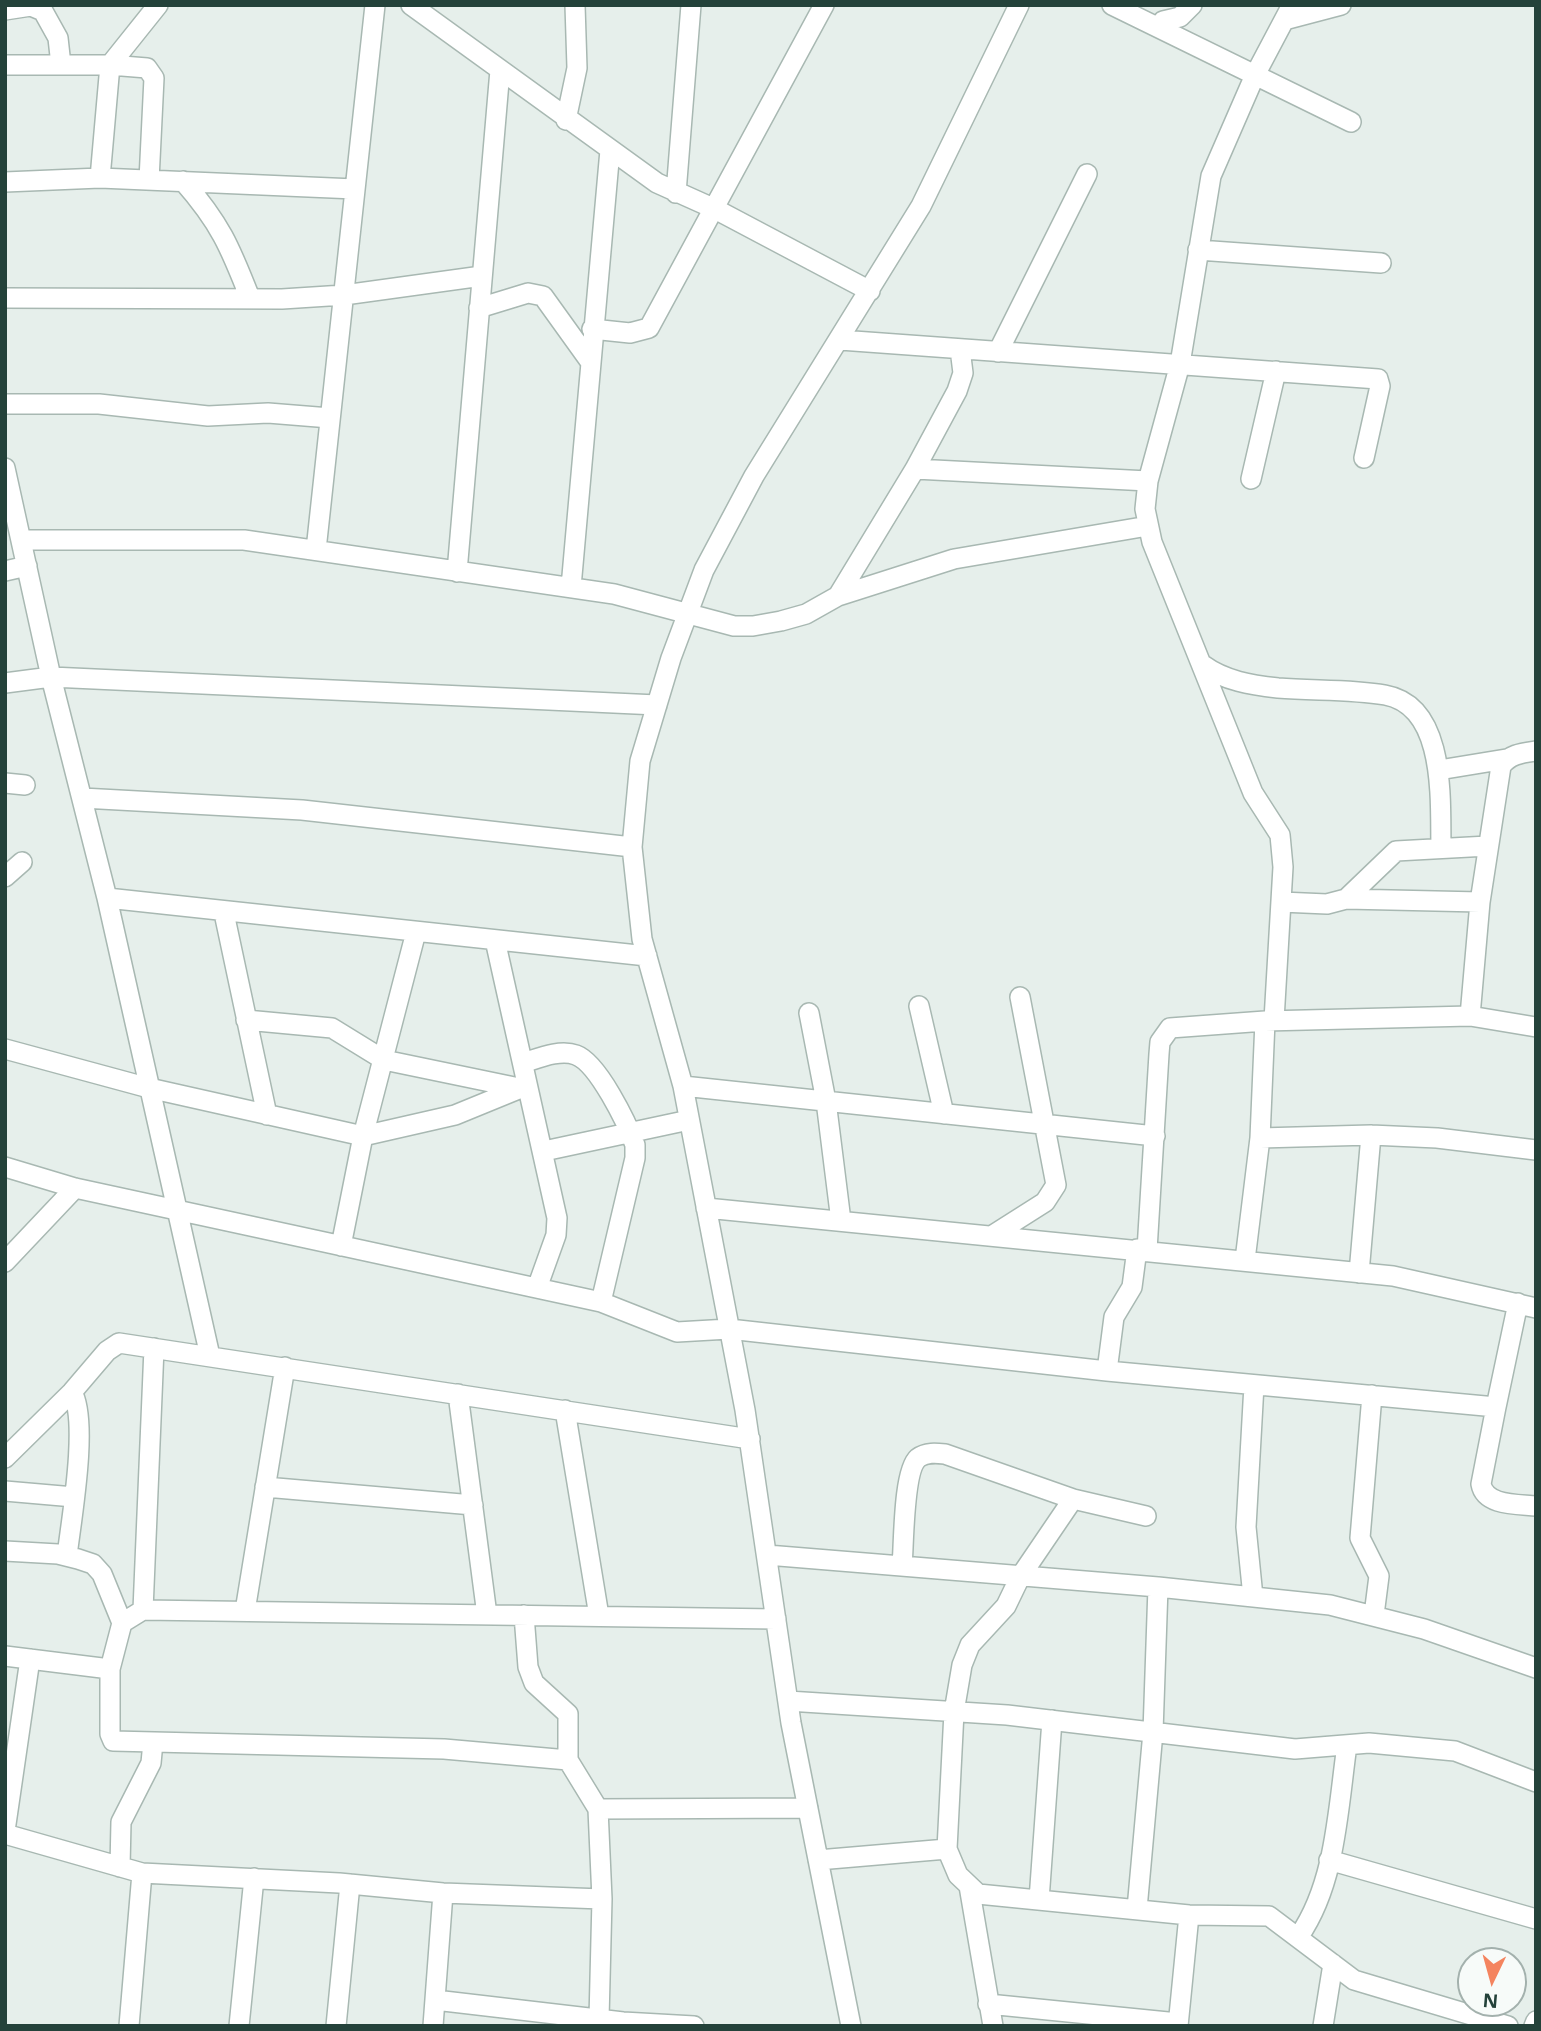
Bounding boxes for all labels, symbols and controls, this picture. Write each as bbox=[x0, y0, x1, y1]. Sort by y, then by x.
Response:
north arrow bbox=[1457, 1947, 1527, 2017]
text: N bbox=[1482, 1987, 1499, 2015]

